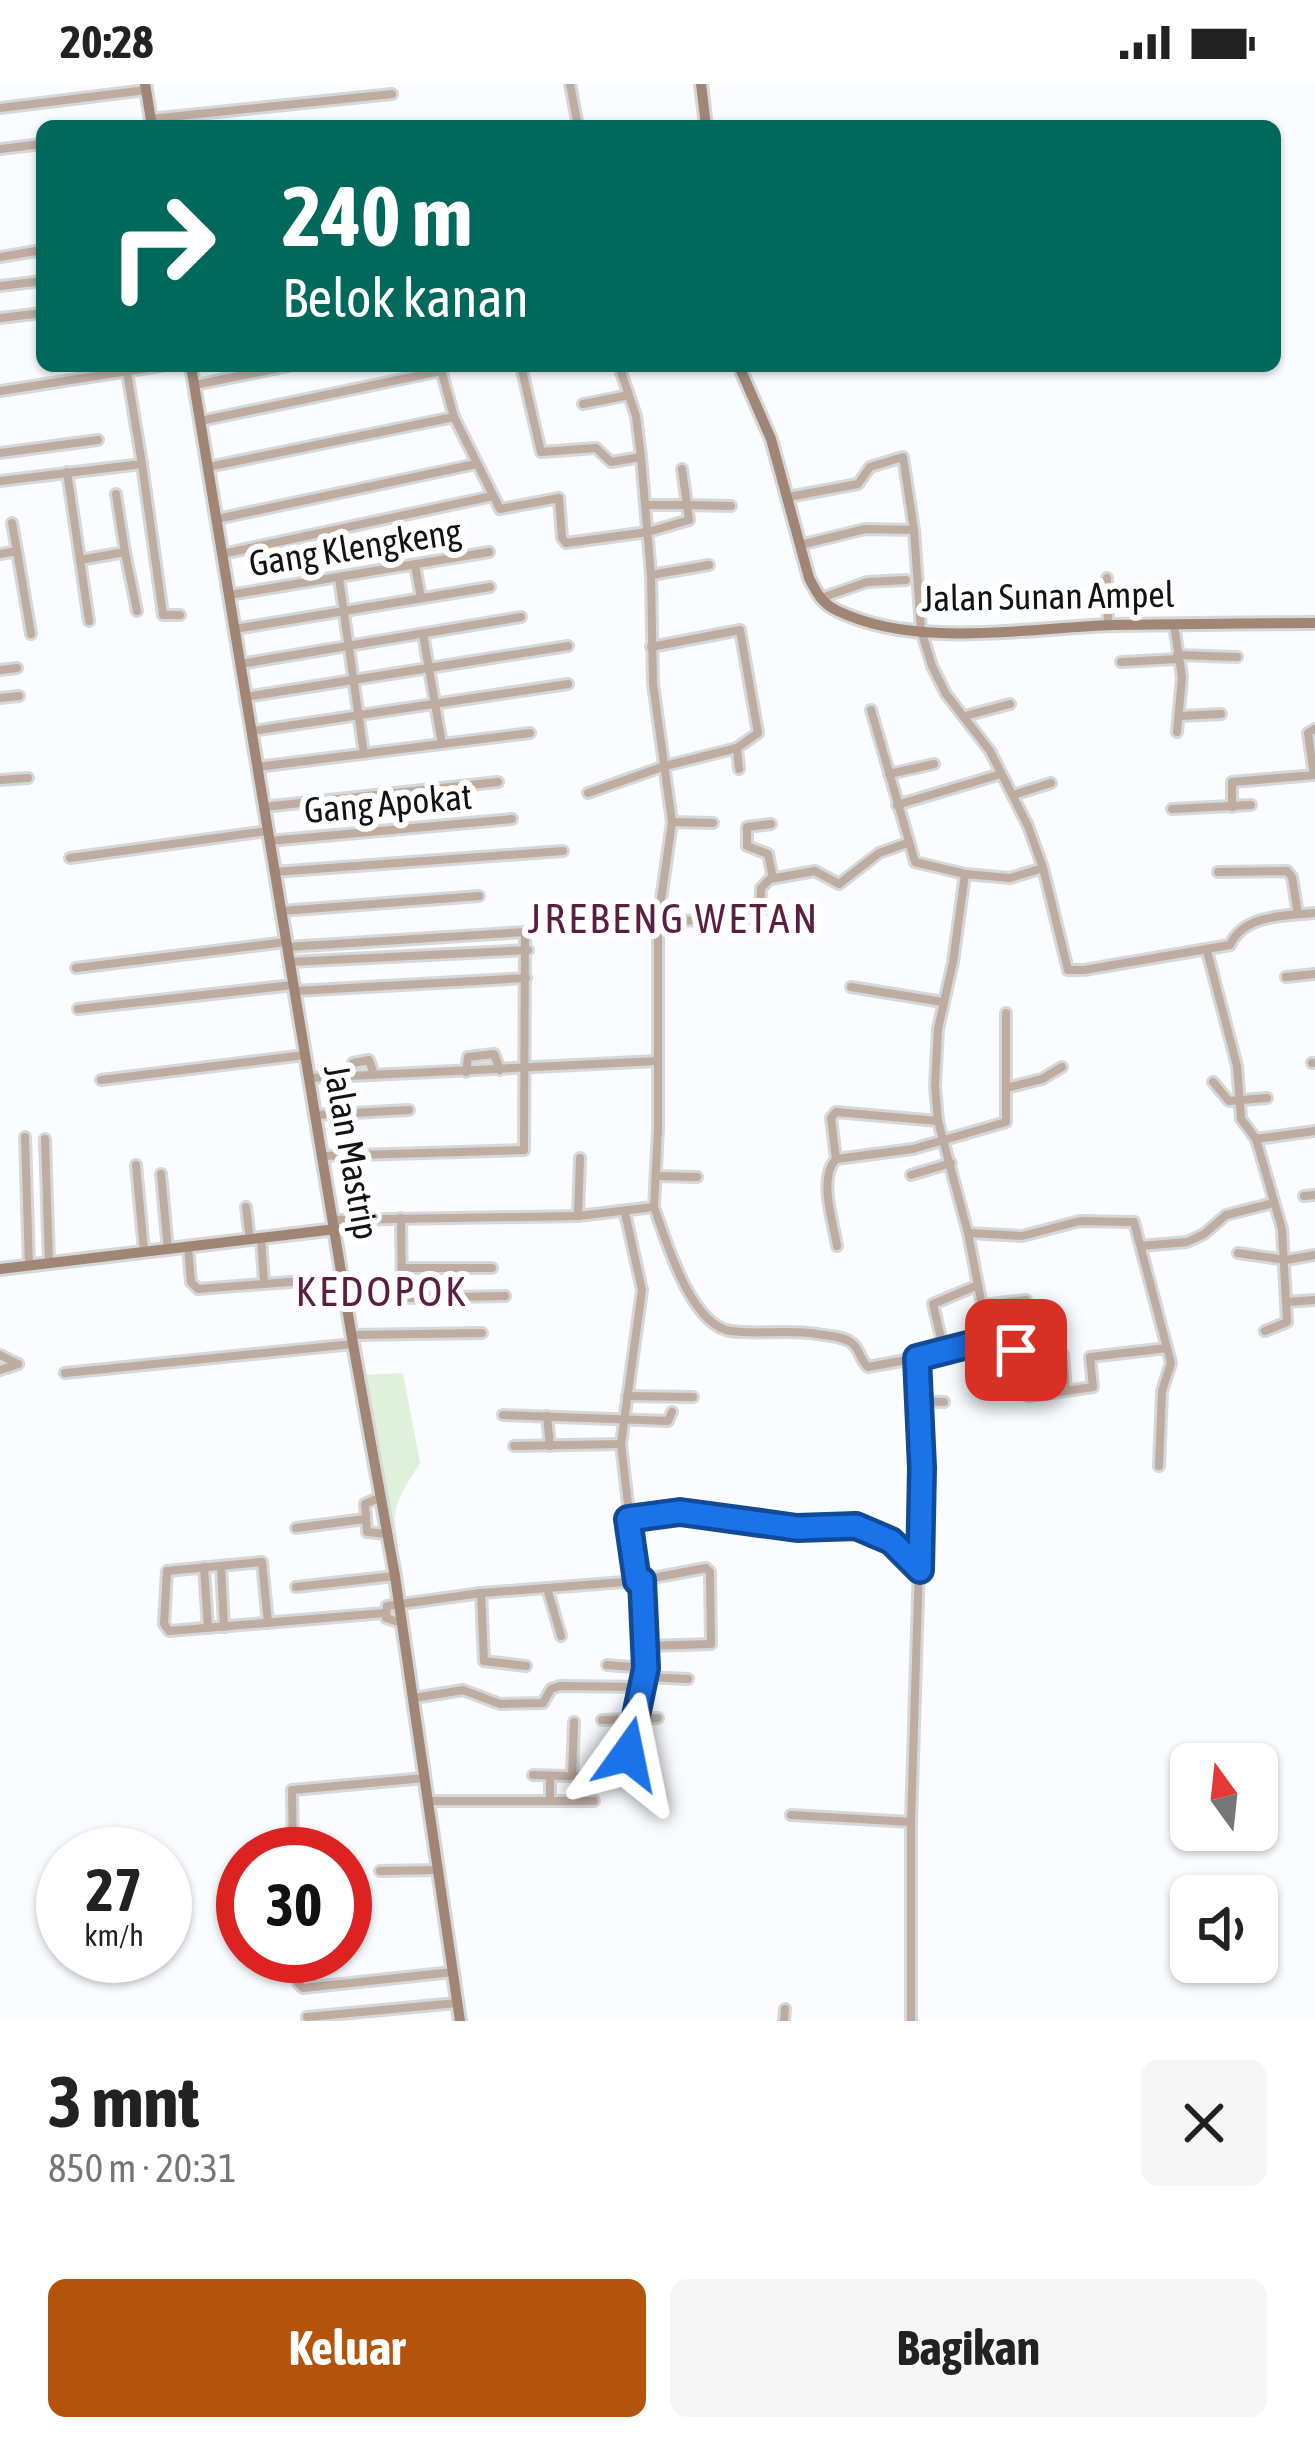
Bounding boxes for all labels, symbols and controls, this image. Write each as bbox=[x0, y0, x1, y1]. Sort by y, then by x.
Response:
text: 20:28 bbox=[60, 16, 154, 68]
icon: right bbox=[84, 168, 240, 324]
text: 240 m bbox=[282, 168, 472, 264]
text: Belok kanan bbox=[282, 267, 529, 328]
street label: Gang Klengkeng bbox=[246, 509, 465, 584]
street label: Jalan Sunan Ampel bbox=[921, 573, 1175, 619]
street label: Gang Apokat bbox=[302, 775, 474, 831]
district label: JREBENG WETAN bbox=[528, 894, 820, 942]
street label: Jalan Mastrip bbox=[316, 1061, 388, 1243]
district label: KEDOPOK bbox=[295, 1267, 469, 1315]
pin bbox=[965, 1299, 1067, 1401]
icon: arrive bbox=[983, 1317, 1049, 1383]
position arrow bbox=[565, 1691, 691, 1817]
north arrow bbox=[1170, 1743, 1278, 1851]
map controls bbox=[1170, 1743, 1278, 1983]
speed limit sign: 30 bbox=[216, 1827, 372, 1983]
text: 27 bbox=[86, 1855, 142, 1924]
button: sound bbox=[1170, 1875, 1278, 1983]
text: km/h bbox=[84, 1918, 144, 1952]
text: 3 mnt bbox=[48, 2060, 199, 2142]
button: close bbox=[1141, 2060, 1267, 2186]
text: 850 m · 20:31 bbox=[48, 2146, 237, 2190]
button: Keluar bbox=[48, 2279, 646, 2417]
button: Bagikan bbox=[670, 2279, 1267, 2417]

